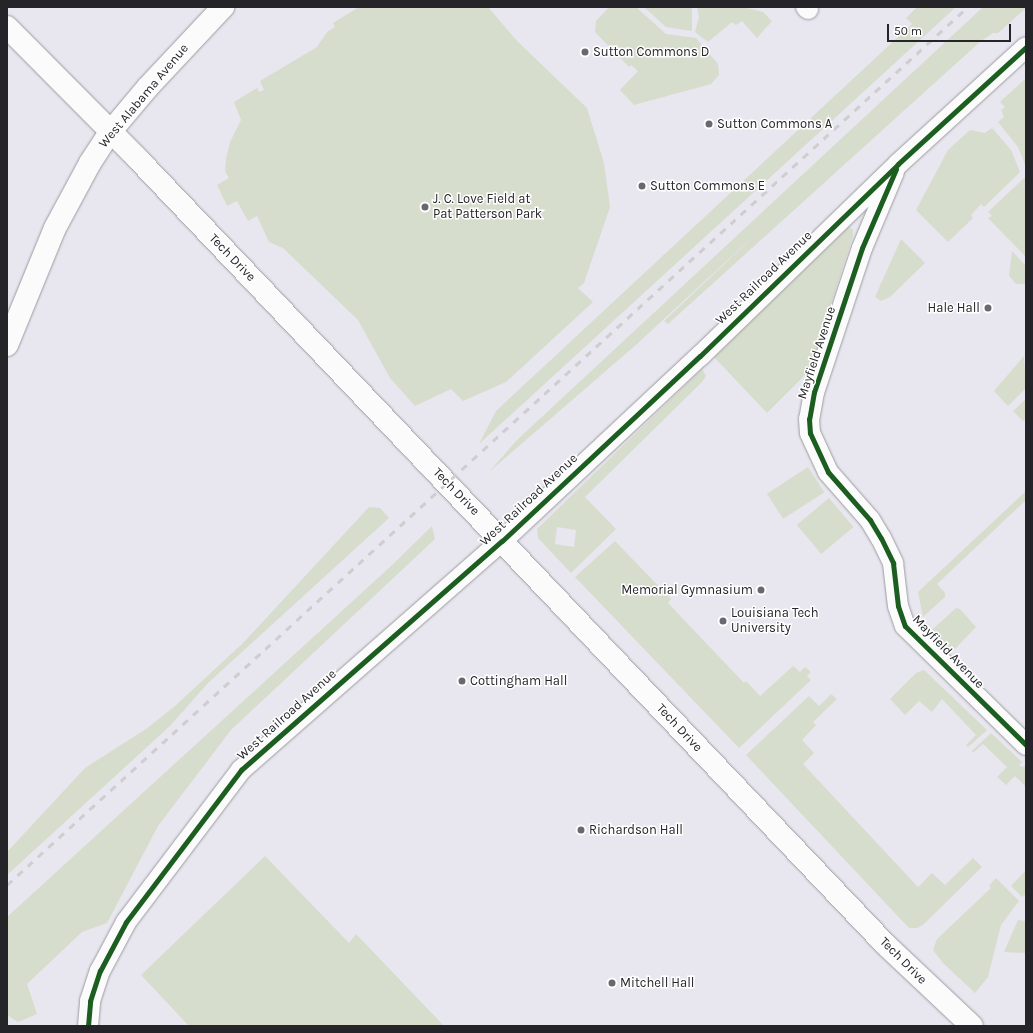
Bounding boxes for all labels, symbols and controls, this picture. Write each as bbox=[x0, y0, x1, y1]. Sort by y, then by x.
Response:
scale bar bbox=[889, 16, 1013, 42]
text: 50 m bbox=[894, 24, 922, 38]
street label: West Alabama Avenue bbox=[96, 41, 192, 151]
place label: Sutton Commons D bbox=[593, 44, 709, 60]
marker: Sutton Commons D bbox=[580, 47, 590, 57]
place label: Sutton Commons A bbox=[717, 116, 832, 132]
marker: Sutton Commons A bbox=[704, 119, 714, 129]
place label: Sutton Commons E bbox=[650, 178, 765, 194]
marker: Sutton Commons E bbox=[637, 181, 647, 191]
place label: J. C. Love Field at Pat Patterson Park bbox=[433, 192, 542, 223]
marker: J. C. Love Field at Pat Patterson Park bbox=[420, 202, 430, 212]
street label: West Railroad Avenue bbox=[713, 228, 815, 328]
street label: Tech Drive bbox=[205, 231, 259, 285]
place label: Hale Hall bbox=[928, 300, 980, 316]
marker: Hale Hall bbox=[983, 303, 993, 313]
street label: Mayfield Avenue bbox=[795, 305, 839, 401]
street label: West Railroad Avenue bbox=[477, 451, 581, 549]
street label: Tech Drive bbox=[429, 465, 483, 519]
place label: Memorial Gymnasium bbox=[621, 582, 753, 598]
marker: Memorial Gymnasium bbox=[756, 585, 766, 595]
place label: Louisiana Tech University bbox=[731, 606, 819, 637]
street label: Mayfield Avenue bbox=[909, 612, 987, 692]
marker: Louisiana Tech University bbox=[718, 616, 728, 626]
street label: West Railroad Avenue bbox=[234, 666, 340, 764]
place label: Cottingham Hall bbox=[470, 673, 567, 689]
marker: Cottingham Hall bbox=[457, 676, 467, 686]
street label: Tech Drive bbox=[653, 701, 705, 755]
place label: Richardson Hall bbox=[589, 822, 683, 838]
marker: Richardson Hall bbox=[576, 825, 586, 835]
street label: Tech Drive bbox=[876, 934, 930, 988]
place label: Mitchell Hall bbox=[620, 975, 694, 991]
marker: Mitchell Hall bbox=[607, 978, 617, 988]

